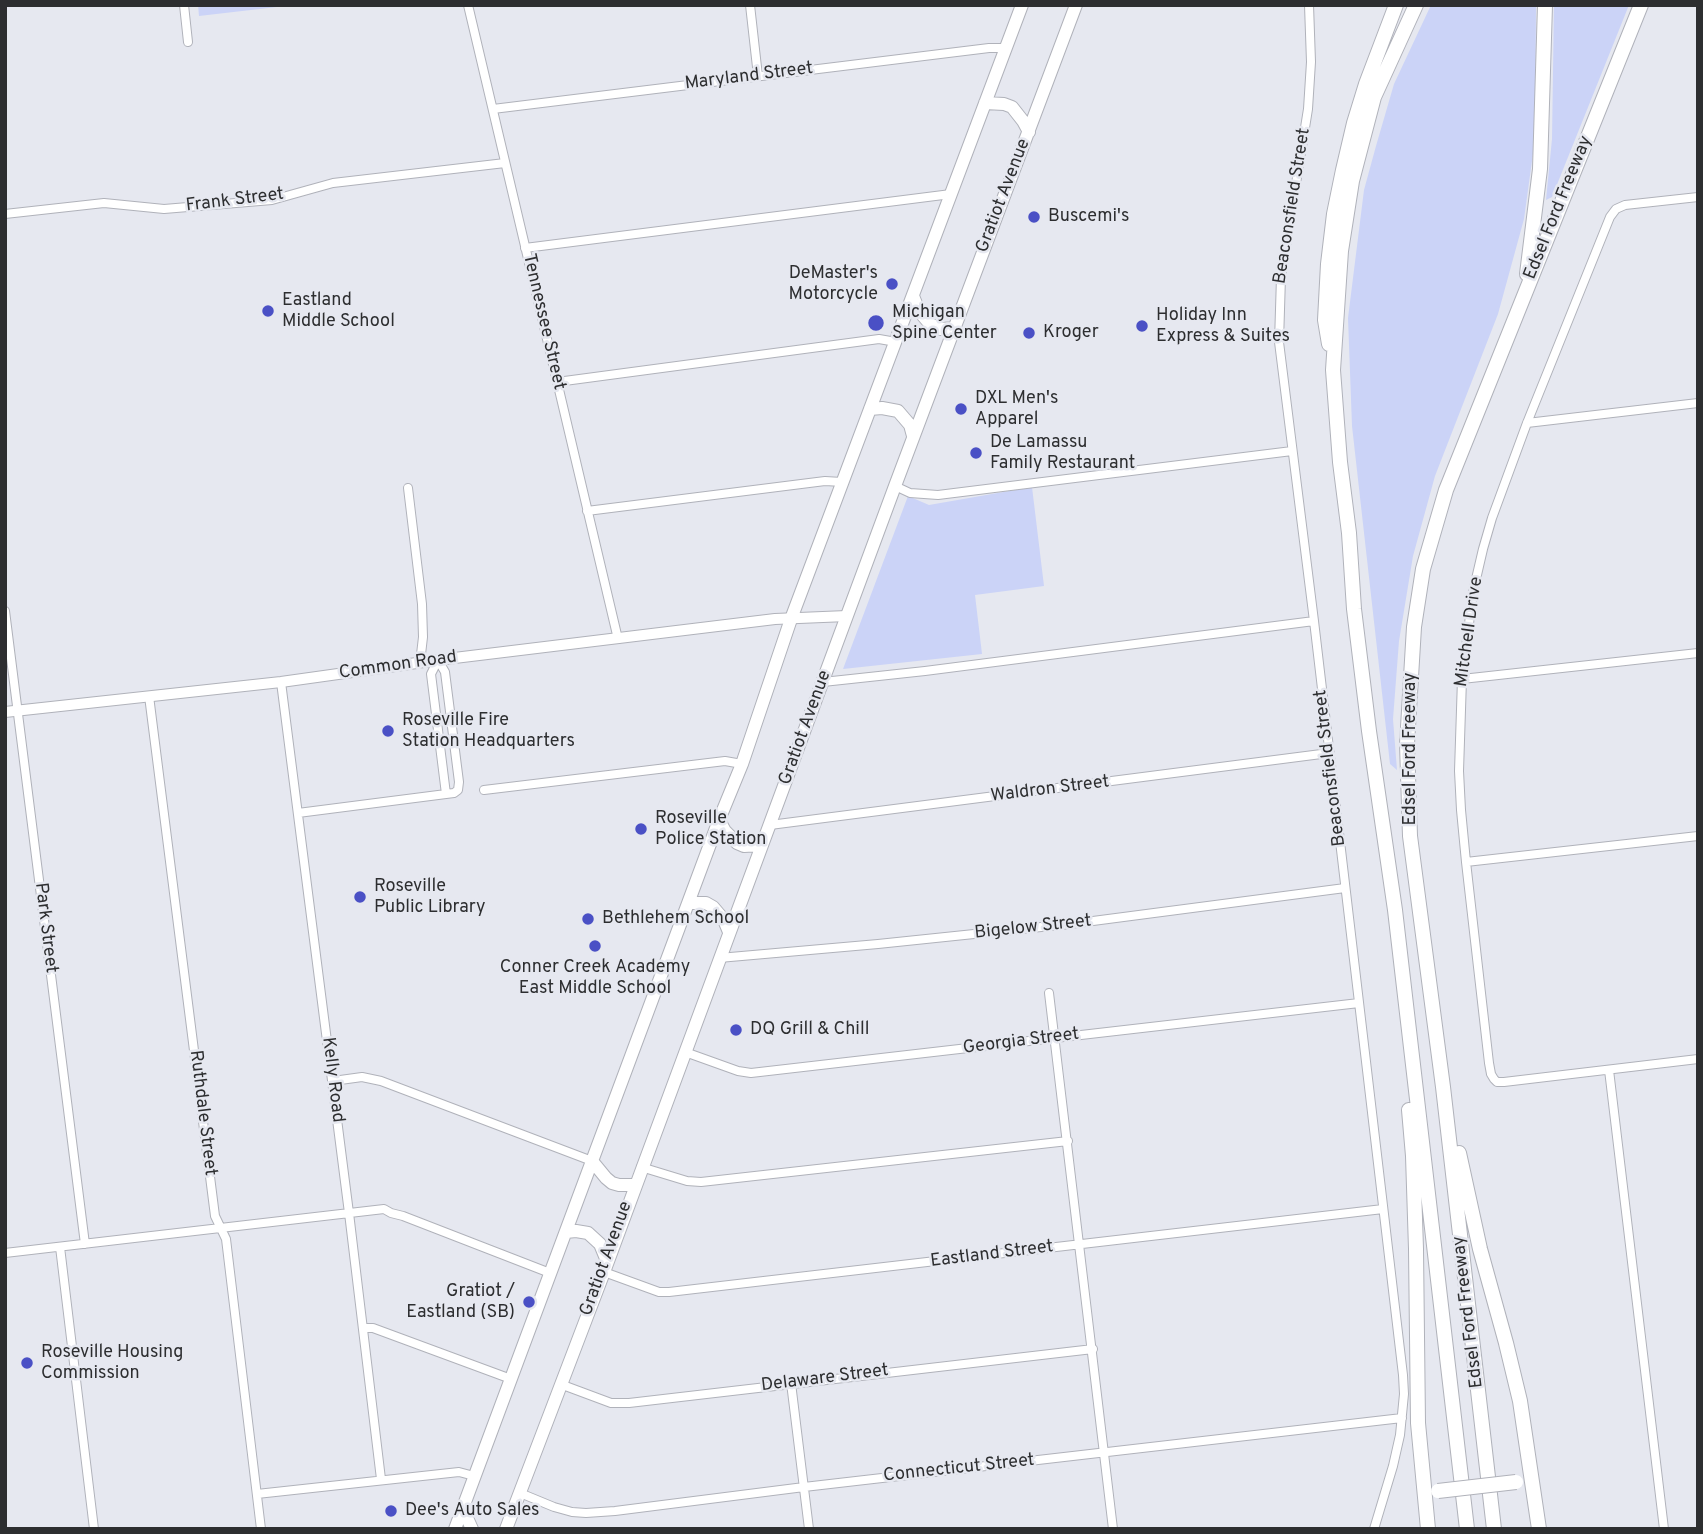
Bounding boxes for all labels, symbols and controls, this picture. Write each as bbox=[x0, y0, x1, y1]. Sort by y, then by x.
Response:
street label: Maryland Street bbox=[684, 58, 814, 96]
street label: Beaconsfield Street bbox=[1270, 126, 1316, 286]
street label: Edsel Ford Freeway bbox=[1520, 133, 1598, 283]
street label: Gratiot Avenue bbox=[972, 136, 1036, 256]
street label: Frank Street bbox=[185, 184, 285, 218]
place label: Buscemi's bbox=[1048, 206, 1129, 228]
marker: Buscemi's bbox=[1026, 209, 1042, 225]
street label: Tennessee Street bbox=[517, 252, 569, 392]
place label: DeMaster's Motorcycle bbox=[789, 263, 878, 306]
marker: DeMaster's Motorcycle bbox=[884, 276, 900, 292]
place label: Eastland Middle School bbox=[282, 290, 395, 332]
place label: Michigan Spine Center bbox=[892, 302, 997, 344]
marker: Eastland Middle School bbox=[260, 303, 276, 319]
place label: Holiday Inn Express & Suites bbox=[1156, 305, 1290, 348]
marker: Michigan Spine Center bbox=[866, 313, 886, 333]
marker: Holiday Inn Express & Suites bbox=[1134, 318, 1150, 334]
place label: Kroger bbox=[1043, 322, 1099, 344]
marker: Kroger bbox=[1021, 325, 1037, 341]
place label: DXL Men's Apparel bbox=[975, 388, 1058, 430]
marker: DXL Men's Apparel bbox=[953, 401, 969, 417]
place label: De Lamassu Family Restaurant bbox=[990, 432, 1135, 474]
marker: De Lamassu Family Restaurant bbox=[968, 445, 984, 461]
street label: Mitchell Drive bbox=[1452, 576, 1488, 688]
street label: Common Road bbox=[338, 647, 458, 685]
street label: Gratiot Avenue bbox=[775, 668, 837, 788]
street label: Edsel Ford Freeway bbox=[1400, 672, 1422, 826]
street label: Beaconsfield Street bbox=[1311, 688, 1351, 848]
place label: Roseville Fire Station Headquarters bbox=[402, 710, 575, 752]
marker: Roseville Fire Station Headquarters bbox=[380, 723, 396, 739]
street label: Waldron Street bbox=[989, 772, 1111, 808]
place label: Roseville Police Station bbox=[655, 808, 766, 850]
marker: Roseville Police Station bbox=[633, 821, 649, 837]
place label: Roseville Public Library bbox=[374, 876, 486, 918]
street label: Park Street bbox=[29, 882, 61, 974]
marker: Roseville Public Library bbox=[352, 889, 368, 905]
place label: Bethlehem School bbox=[602, 908, 749, 930]
marker: Bethlehem School bbox=[580, 911, 596, 927]
street label: Bigelow Street bbox=[974, 911, 1092, 945]
marker: Conner Creek Academy East Middle School bbox=[587, 938, 603, 954]
place label: Conner Creek Academy East Middle School bbox=[500, 957, 690, 1000]
place label: DQ Grill & Chill bbox=[750, 1019, 869, 1041]
marker: DQ Grill & Chill bbox=[728, 1022, 744, 1038]
street label: Georgia Street bbox=[962, 1024, 1080, 1060]
street label: Kelly Road bbox=[316, 1036, 348, 1124]
street label: Ruthdale Street bbox=[184, 1049, 220, 1177]
street label: Gratiot Avenue bbox=[576, 1199, 638, 1319]
street label: Edsel Ford Freeway bbox=[1449, 1235, 1489, 1389]
street label: Eastland Street bbox=[929, 1237, 1055, 1273]
place label: Gratiot / Eastland (SB) bbox=[406, 1281, 515, 1324]
marker: Gratiot / Eastland (SB) bbox=[521, 1294, 537, 1310]
place label: Roseville Housing Commission bbox=[41, 1342, 183, 1384]
marker: Roseville Housing Commission bbox=[19, 1355, 35, 1371]
street label: Delaware Street bbox=[760, 1360, 890, 1398]
street label: Connecticut Street bbox=[882, 1450, 1036, 1488]
place label: Dee's Auto Sales bbox=[405, 1500, 539, 1522]
marker: Dee's Auto Sales bbox=[383, 1503, 399, 1519]

